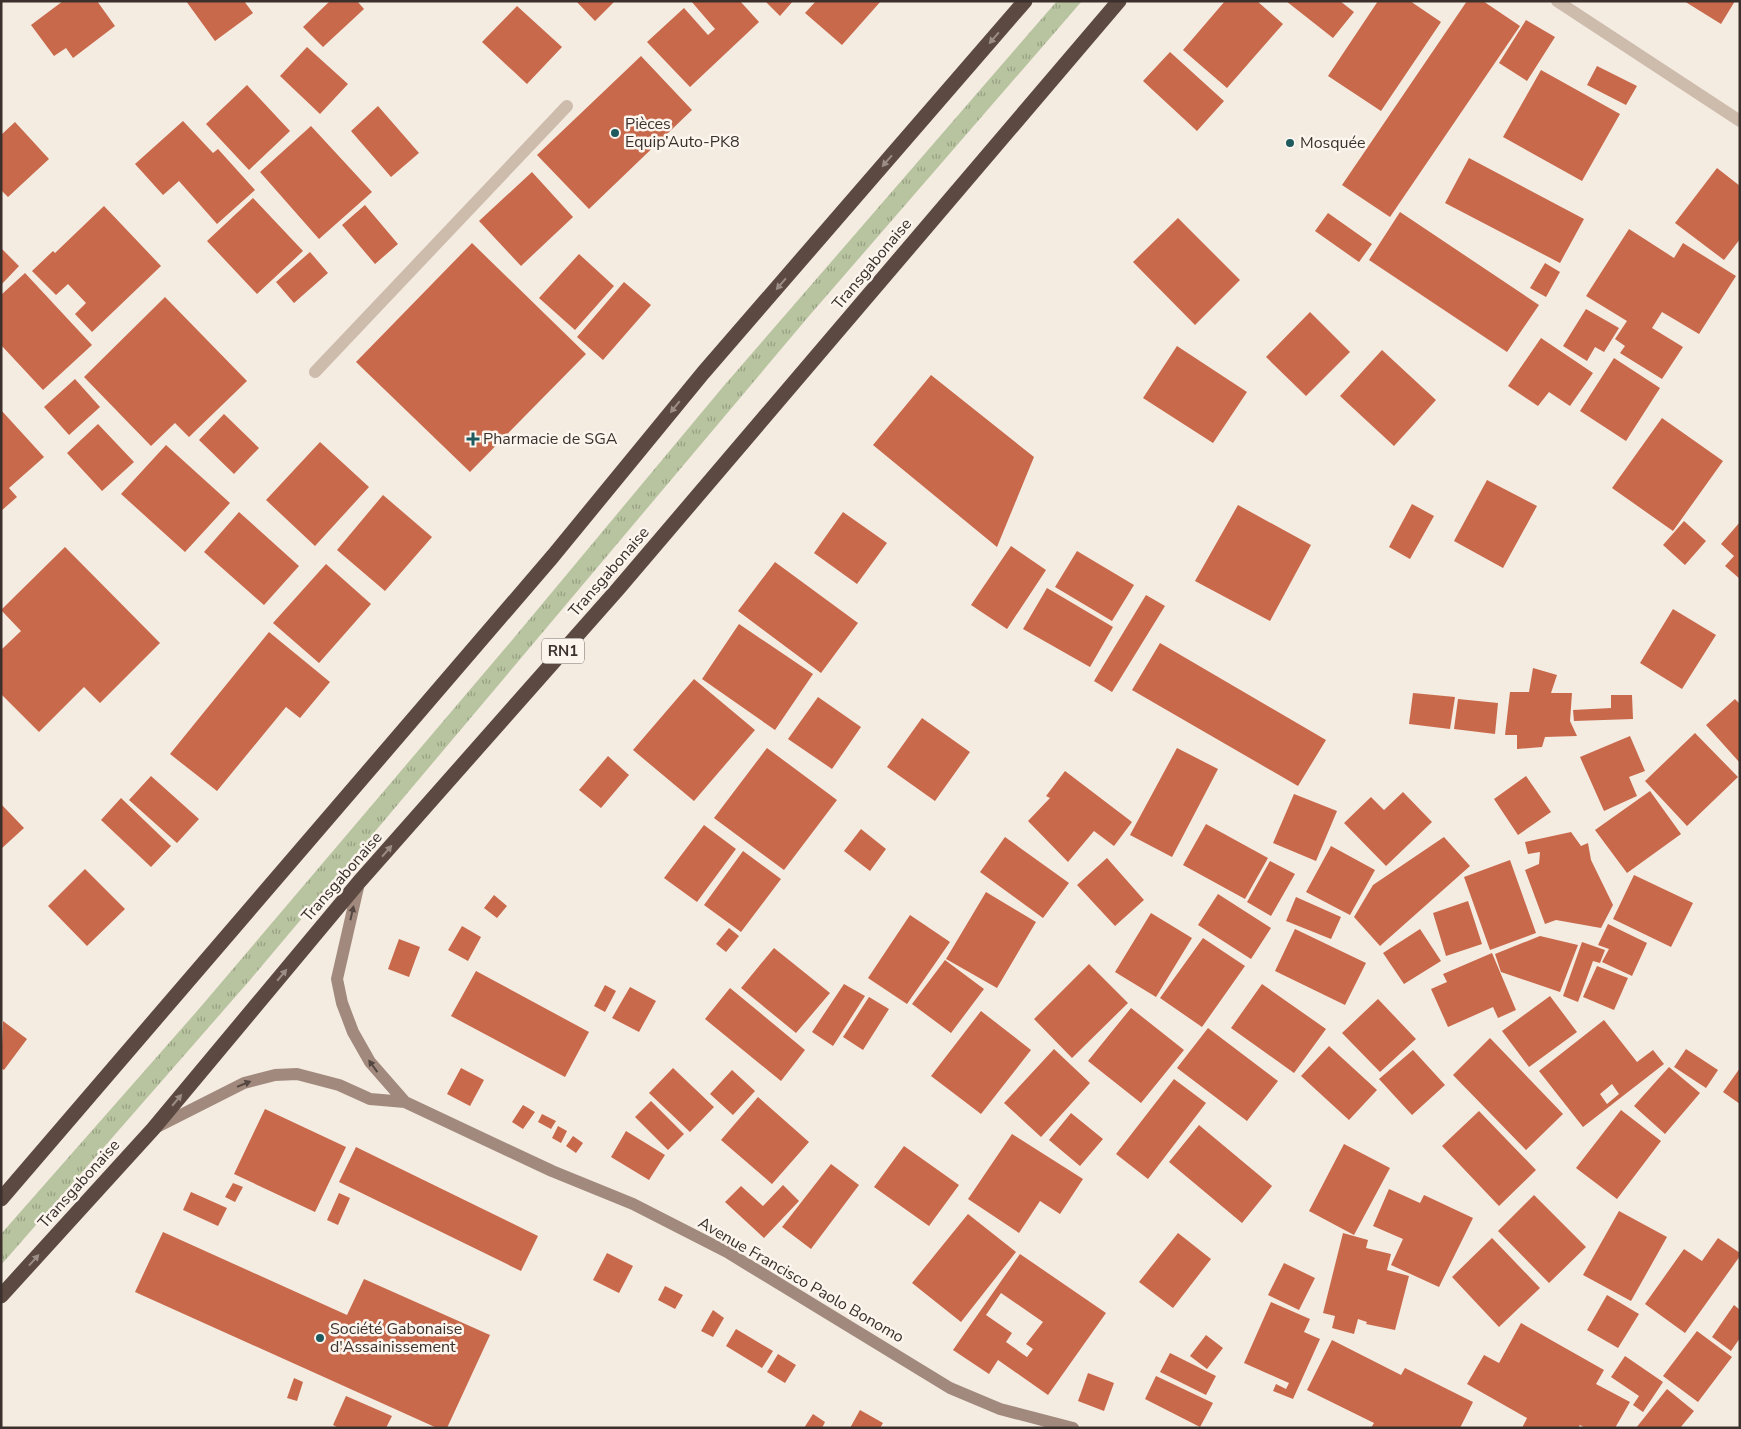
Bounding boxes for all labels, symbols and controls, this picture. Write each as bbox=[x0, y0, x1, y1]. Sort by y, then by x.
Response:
one-way arrow bbox=[988, 31, 999, 44]
place label: Pièces Equip’Auto-PK8 bbox=[625, 113, 740, 153]
marker: Pièces Equip’Auto-PK8 bbox=[609, 127, 621, 139]
place label: Mosquée bbox=[1300, 132, 1366, 154]
marker: Mosquée bbox=[1284, 137, 1296, 149]
one-way arrow bbox=[882, 155, 893, 167]
street label: Transgabonaise bbox=[827, 214, 917, 314]
one-way arrow bbox=[775, 277, 786, 290]
one-way arrow bbox=[669, 400, 680, 413]
place label: Pharmacie de SGA bbox=[483, 428, 618, 450]
marker: Pharmacie de SGA bbox=[467, 433, 479, 445]
street label: Transgabonaise bbox=[564, 522, 654, 622]
road number: RN1 bbox=[542, 638, 584, 664]
street label: Transgabonaise bbox=[297, 827, 387, 927]
one-way arrow bbox=[381, 846, 393, 858]
one-way arrow bbox=[348, 906, 356, 921]
one-way arrow bbox=[276, 969, 287, 982]
one-way arrow bbox=[368, 1059, 378, 1072]
one-way arrow bbox=[237, 1080, 251, 1088]
one-way arrow bbox=[172, 1093, 183, 1106]
street label: Transgabonaise bbox=[33, 1135, 125, 1233]
street label: Avenue Francisco Paolo Bonomo bbox=[694, 1212, 908, 1348]
one-way arrow bbox=[28, 1254, 40, 1266]
place label: Société Gabonaise d'Assainissement bbox=[330, 1318, 462, 1358]
marker: Société Gabonaise d'Assainissement bbox=[314, 1332, 326, 1344]

